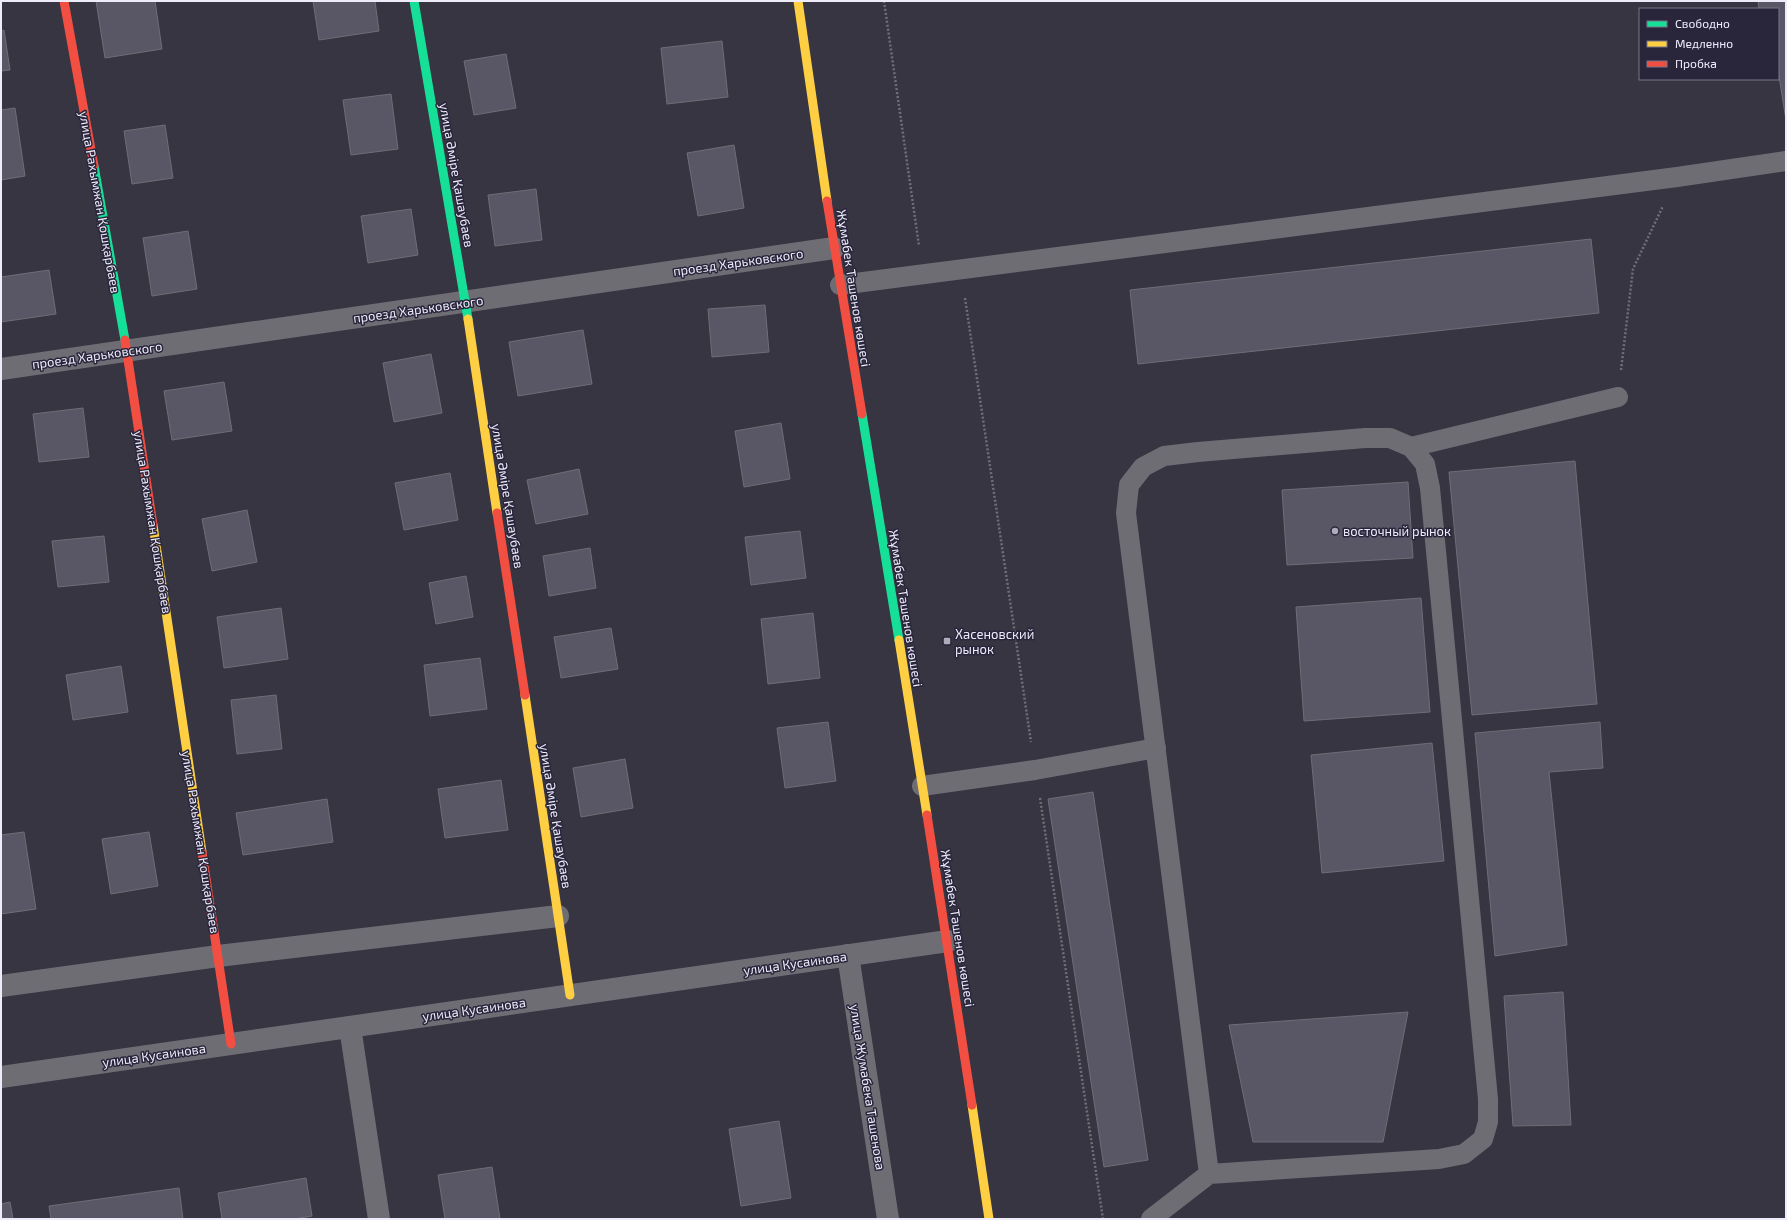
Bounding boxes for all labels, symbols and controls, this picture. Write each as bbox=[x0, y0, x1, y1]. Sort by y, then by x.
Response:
legend bbox=[1639, 8, 1779, 80]
text: Свободно bbox=[1675, 16, 1730, 30]
text: Медленно bbox=[1675, 36, 1733, 50]
text: Пробка bbox=[1675, 56, 1717, 70]
street label: улица Әміре Қашаубаев bbox=[436, 101, 478, 249]
street label: улица Рахымжан Қошқарбаев bbox=[76, 110, 124, 294]
street label: Жұмабек Тәшенов көшесі bbox=[834, 208, 874, 368]
street label: проезд Харьковского bbox=[672, 245, 804, 279]
street label: проезд Харьковского bbox=[352, 292, 484, 326]
street label: проезд Харьковского bbox=[31, 338, 163, 372]
street label: улица Әміре Қашаубаев bbox=[489, 422, 527, 570]
street label: улица Рахымжан Қошқарбаев bbox=[131, 429, 175, 615]
place label: восточный рынок bbox=[1343, 523, 1451, 539]
marker: восточный рынок bbox=[1330, 526, 1340, 536]
street label: Жұмабек Тәшенов көшесі bbox=[886, 528, 926, 688]
place label: Хасеновский рынок bbox=[955, 626, 1034, 657]
marker: Хасеновский рынок bbox=[942, 636, 952, 646]
street label: улица Әміре Қашаубаев bbox=[537, 742, 575, 890]
street label: улица Рахымжан Қошқарбаев bbox=[179, 749, 223, 935]
street label: Жұмабек Тәшенов көшесі bbox=[938, 848, 978, 1008]
street label: улица Кусаинова bbox=[742, 948, 848, 978]
street label: улица Кусаинова bbox=[421, 994, 527, 1024]
street label: улица Жумабека Ташенова bbox=[847, 1003, 889, 1171]
street label: улица Кусаинова bbox=[101, 1040, 207, 1070]

